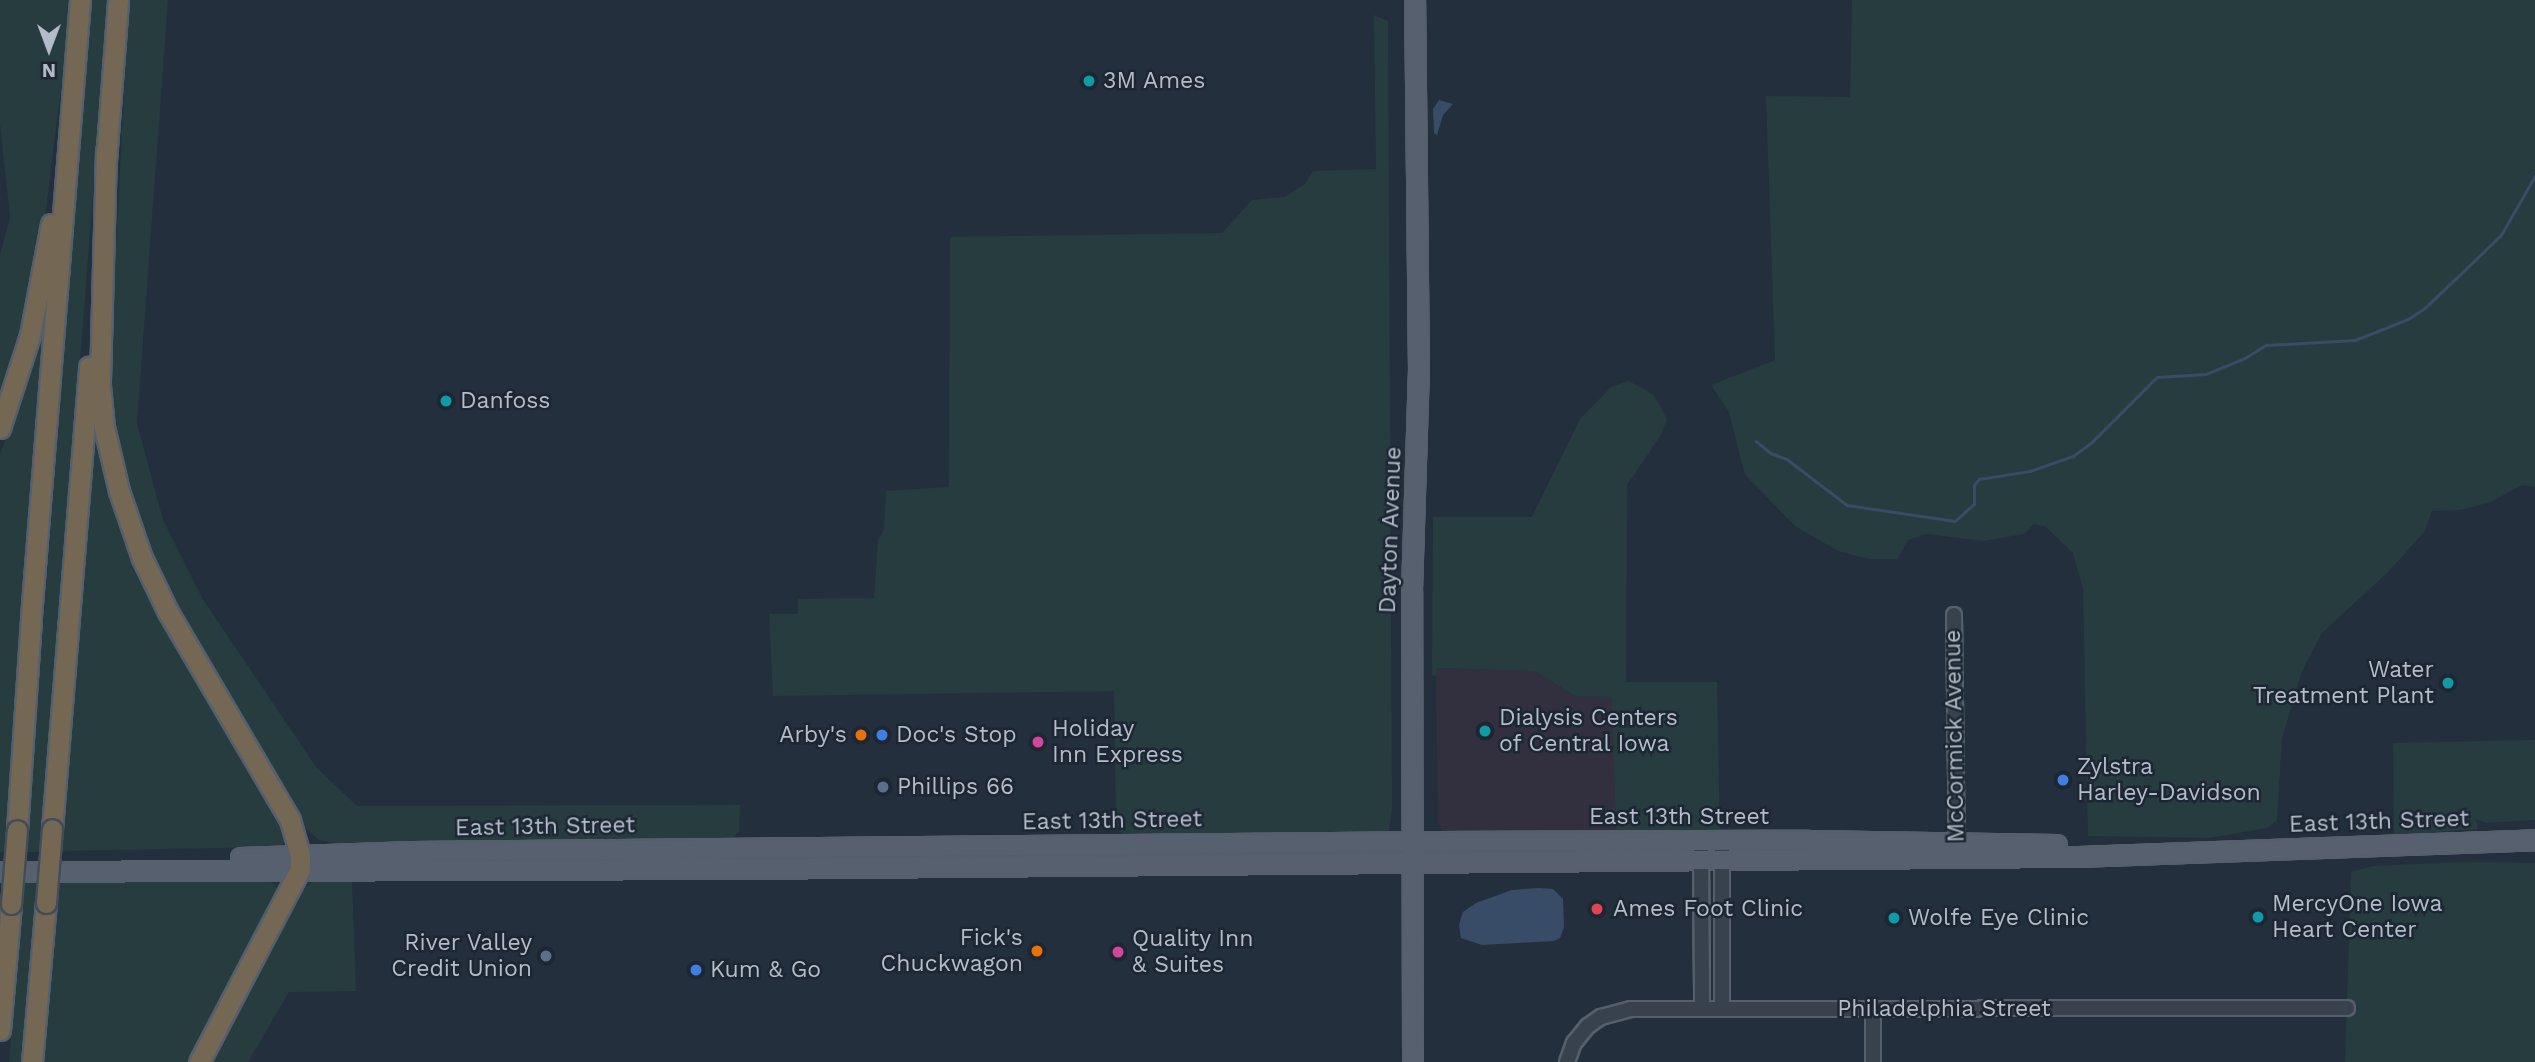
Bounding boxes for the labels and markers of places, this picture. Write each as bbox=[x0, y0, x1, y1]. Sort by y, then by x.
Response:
place label: 3M Ames bbox=[1103, 67, 1206, 95]
marker: 3M Ames bbox=[1081, 73, 1097, 89]
place label: Danfoss bbox=[460, 387, 550, 415]
marker: Danfoss bbox=[438, 393, 454, 409]
place label: Water Treatment Plant bbox=[2253, 656, 2434, 710]
marker: Water Treatment Plant bbox=[2440, 675, 2456, 691]
place label: Dialysis Centers of Central Iowa bbox=[1499, 704, 1678, 758]
place label: Holiday Inn Express bbox=[1052, 715, 1183, 769]
place label: Arby's bbox=[779, 721, 847, 749]
place label: Doc's Stop bbox=[896, 721, 1017, 749]
marker: Dialysis Centers of Central Iowa bbox=[1477, 723, 1493, 739]
marker: Arby's bbox=[853, 727, 869, 743]
marker: Doc's Stop bbox=[874, 727, 890, 743]
marker: Holiday Inn Express bbox=[1030, 734, 1046, 750]
place label: Zylstra Harley-Davidson bbox=[2077, 753, 2261, 807]
marker: Zylstra Harley-Davidson bbox=[2055, 772, 2071, 788]
place label: Phillips 66 bbox=[897, 773, 1014, 801]
marker: Phillips 66 bbox=[875, 779, 891, 795]
place label: MercyOne Iowa Heart Center bbox=[2272, 890, 2443, 944]
place label: Ames Foot Clinic bbox=[1613, 895, 1803, 923]
marker: Ames Foot Clinic bbox=[1587, 899, 1607, 919]
place label: Wolfe Eye Clinic bbox=[1908, 904, 2089, 932]
marker: MercyOne Iowa Heart Center bbox=[2250, 909, 2266, 925]
marker: Wolfe Eye Clinic bbox=[1886, 910, 1902, 926]
place label: Fick's Chuckwagon bbox=[881, 924, 1023, 978]
place label: Quality Inn & Suites bbox=[1132, 925, 1254, 979]
place label: River Valley Credit Union bbox=[391, 929, 532, 983]
marker: Fick's Chuckwagon bbox=[1029, 943, 1045, 959]
marker: Quality Inn & Suites bbox=[1110, 944, 1126, 960]
marker: River Valley Credit Union bbox=[538, 948, 554, 964]
place label: Kum & Go bbox=[710, 956, 821, 984]
marker: Kum & Go bbox=[688, 962, 704, 978]

